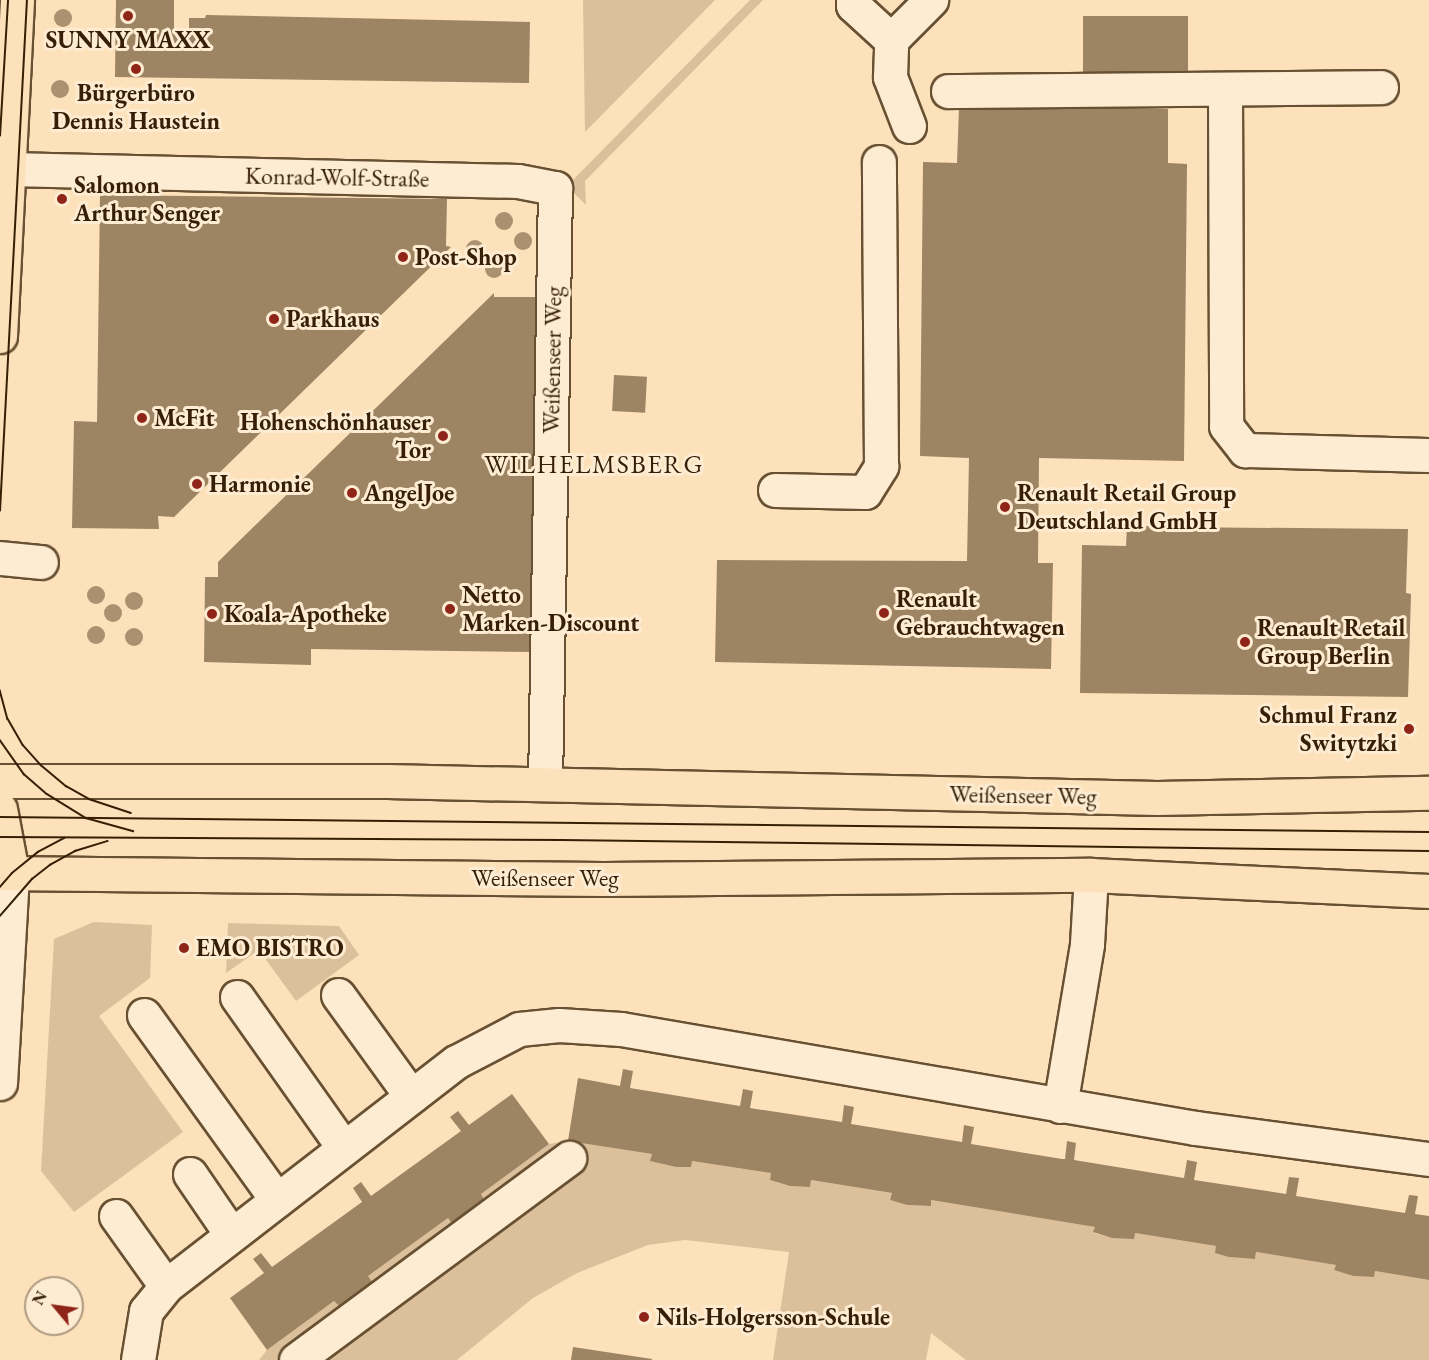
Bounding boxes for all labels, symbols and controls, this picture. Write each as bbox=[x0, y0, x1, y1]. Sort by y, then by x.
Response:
marker: SUNNY MAXX bbox=[121, 9, 135, 23]
place label: SUNNY MAXX bbox=[45, 26, 211, 54]
marker: Bürgerbüro Dennis Haustein bbox=[129, 62, 143, 76]
place label: Bürgerbüro Dennis Haustein bbox=[52, 79, 220, 135]
street label: Konrad-Wolf-Straße bbox=[245, 161, 429, 193]
place label: Salomon Arthur Senger bbox=[74, 171, 220, 227]
marker: Salomon Arthur Senger bbox=[55, 192, 69, 206]
place label: Post-Shop bbox=[415, 243, 517, 271]
marker: Post-Shop bbox=[396, 250, 410, 264]
street label: Weißenseer Weg bbox=[536, 286, 568, 434]
place label: Parkhaus bbox=[286, 305, 379, 333]
marker: Parkhaus bbox=[267, 312, 281, 326]
place label: McFit bbox=[154, 404, 215, 432]
place label: Hohenschönhauser Tor bbox=[240, 408, 431, 464]
marker: McFit bbox=[135, 411, 149, 425]
marker: Hohenschönhauser Tor bbox=[436, 429, 450, 443]
district label: WILHELMSBERG bbox=[484, 449, 704, 481]
place label: Harmonie bbox=[209, 470, 311, 498]
marker: Harmonie bbox=[190, 477, 204, 491]
place label: AngelJoe bbox=[364, 479, 454, 507]
place label: Renault Retail Group Deutschland GmbH bbox=[1017, 479, 1236, 535]
marker: AngelJoe bbox=[345, 486, 359, 500]
marker: Renault Retail Group Deutschland GmbH bbox=[998, 500, 1012, 514]
place label: Netto Marken-Discount bbox=[462, 581, 639, 637]
place label: Renault Gebrauchtwagen bbox=[896, 585, 1065, 641]
place label: Koala-Apotheke bbox=[224, 600, 387, 628]
marker: Netto Marken-Discount bbox=[443, 602, 457, 616]
marker: Renault Gebrauchtwagen bbox=[877, 606, 891, 620]
marker: Koala-Apotheke bbox=[205, 607, 219, 621]
place label: Renault Retail Group Berlin bbox=[1257, 614, 1405, 670]
marker: Renault Retail Group Berlin bbox=[1238, 635, 1252, 649]
place label: Schmul Franz Switytzki bbox=[1259, 701, 1397, 757]
marker: Schmul Franz Switytzki bbox=[1402, 722, 1416, 736]
street label: Weißenseer Weg bbox=[949, 779, 1097, 811]
street label: Weißenseer Weg bbox=[471, 864, 619, 892]
place label: EMO BISTRO bbox=[196, 934, 344, 962]
marker: EMO BISTRO bbox=[177, 941, 191, 955]
north arrow bbox=[24, 1276, 84, 1336]
text: N bbox=[27, 1287, 52, 1309]
place label: Nils-Holgersson-Schule bbox=[656, 1303, 890, 1331]
marker: Nils-Holgersson-Schule bbox=[637, 1310, 651, 1324]

